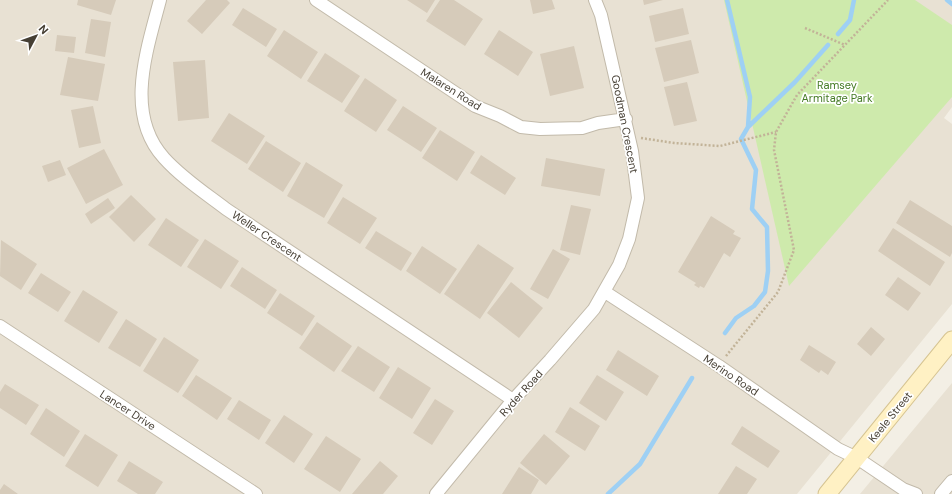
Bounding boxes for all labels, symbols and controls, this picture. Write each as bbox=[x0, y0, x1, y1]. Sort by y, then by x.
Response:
north arrow bbox=[16, 16, 56, 56]
text: N bbox=[36, 22, 51, 37]
street label: Malaren Road bbox=[418, 65, 484, 113]
street label: Goodman Crescent bbox=[609, 74, 641, 174]
park label: Ramsey Armitage Park bbox=[802, 78, 873, 105]
street label: Weller Crescent bbox=[229, 208, 305, 264]
street label: Merino Road bbox=[701, 351, 761, 399]
street label: Ryder Road bbox=[496, 367, 546, 419]
street label: Lancer Drive bbox=[97, 387, 159, 433]
street label: Keele Street bbox=[865, 389, 915, 445]

